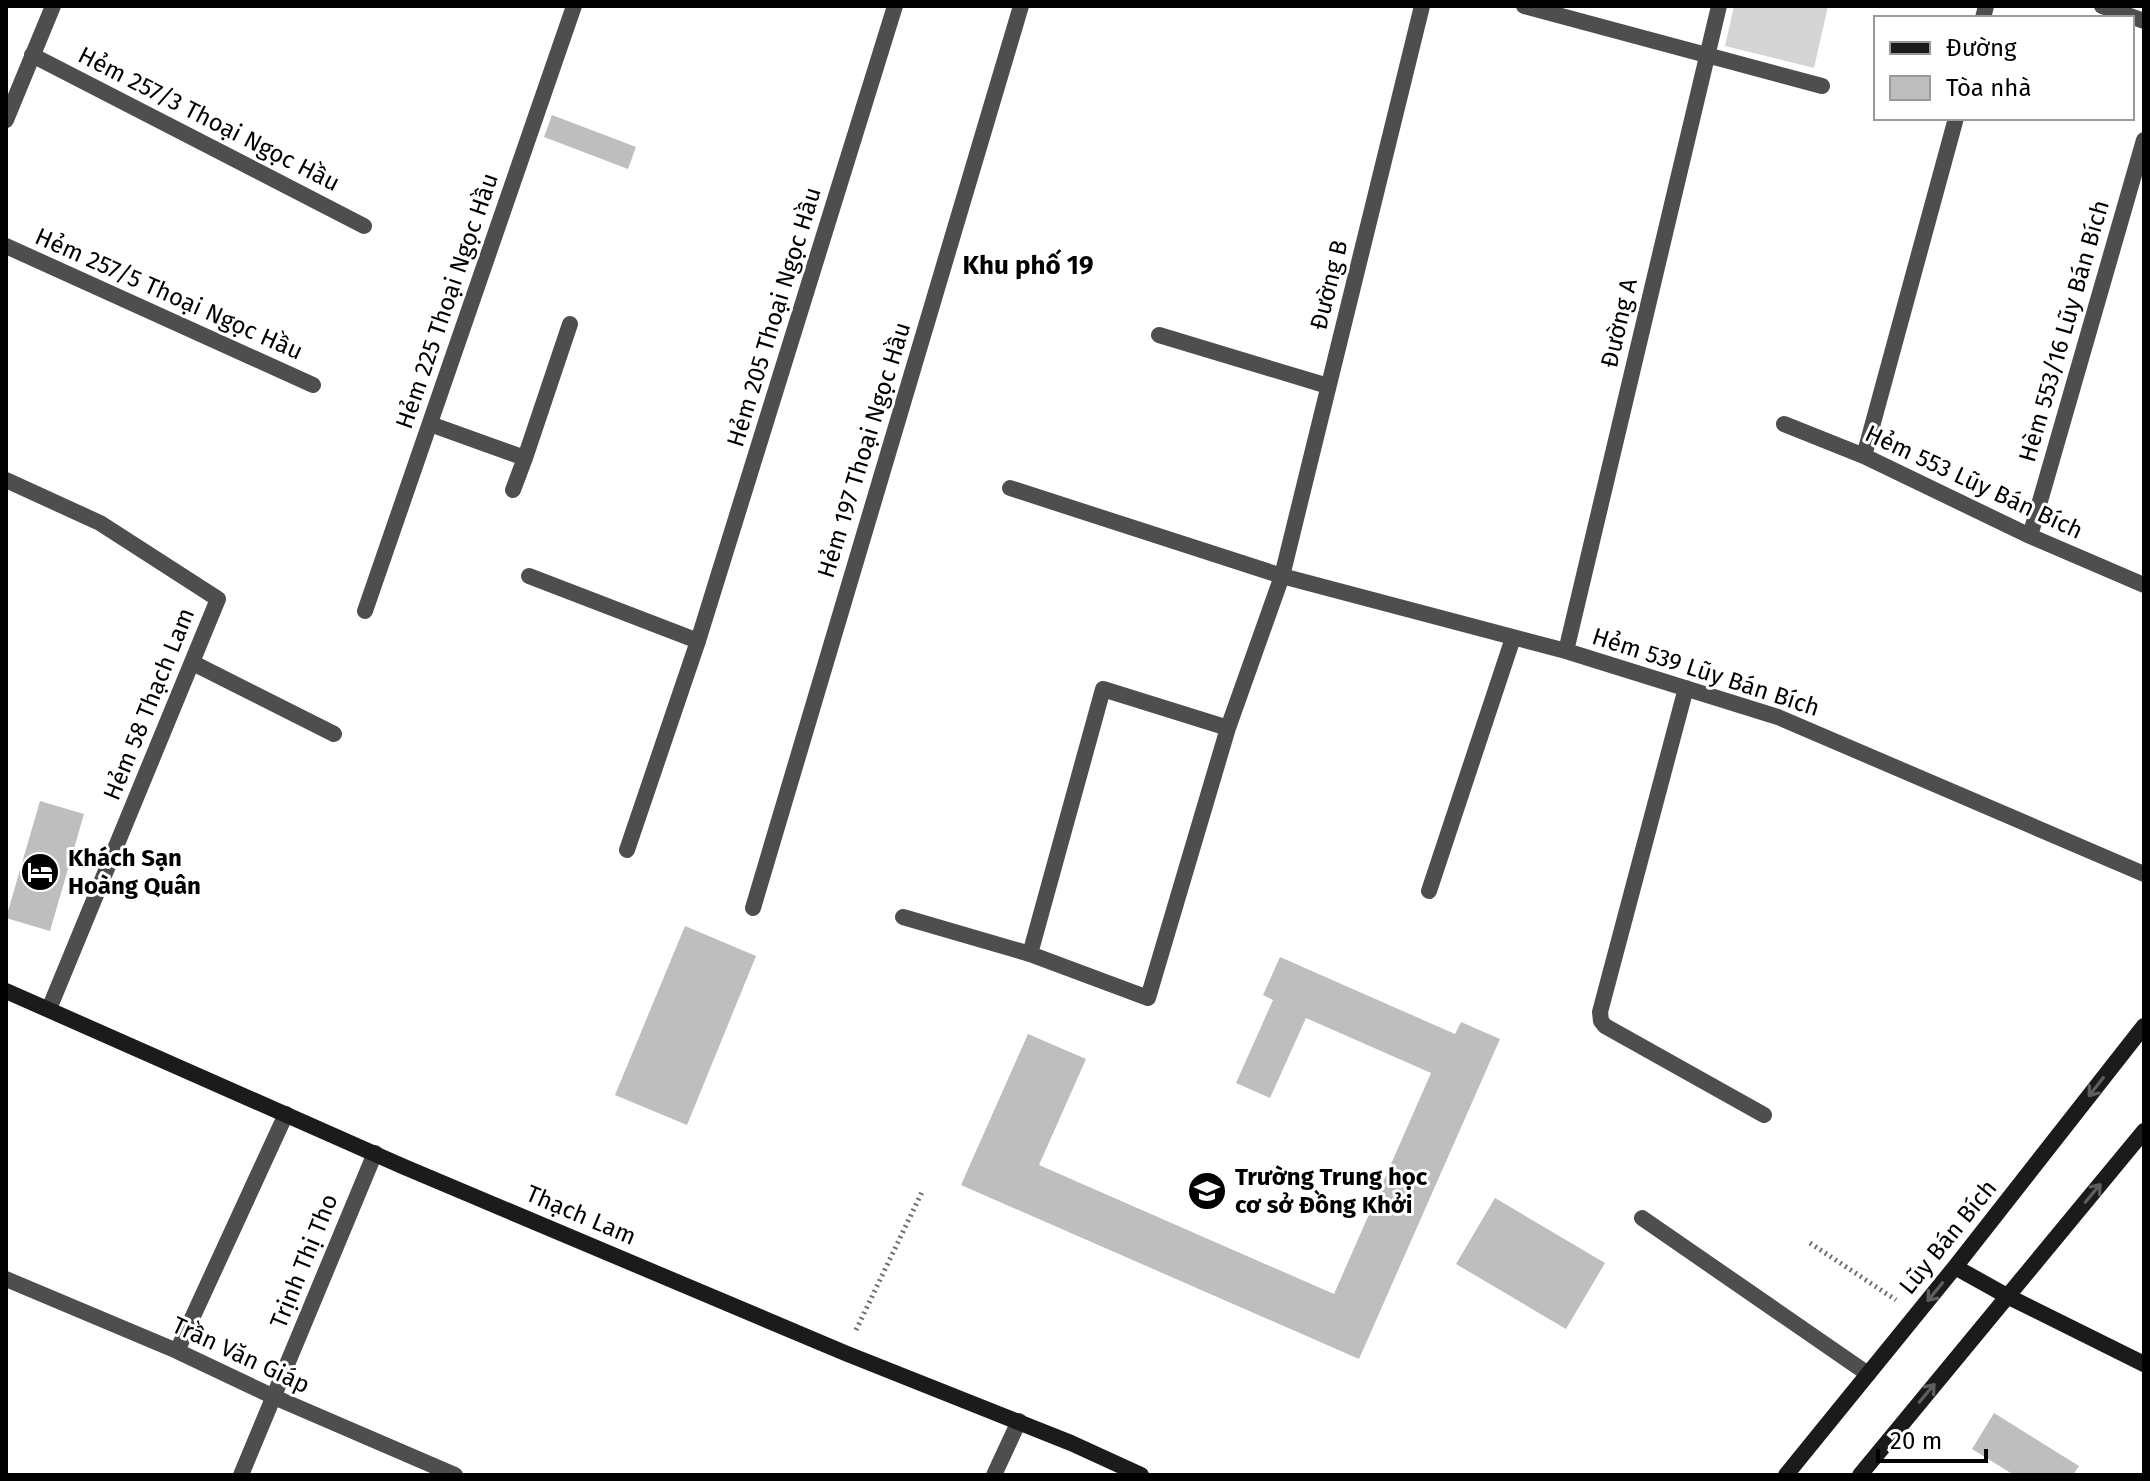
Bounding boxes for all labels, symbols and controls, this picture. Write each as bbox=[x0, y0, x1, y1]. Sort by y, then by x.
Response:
legend bbox=[1874, 16, 2134, 120]
text: Đường bbox=[1946, 34, 2017, 62]
street label: Hẻm 257/3 Thoại Ngọc Hầu bbox=[74, 41, 344, 197]
text: Tòa nhà bbox=[1946, 74, 2031, 102]
street label: Hẻm 225 Thoại Ngọc Hầu bbox=[390, 169, 504, 433]
street label: Hẻm 205 Thoại Ngọc Hầu bbox=[721, 184, 827, 450]
street label: Hèm 553/16 Lũy Bán Bích bbox=[2013, 197, 2115, 465]
street label: Hẻm 257/5 Thoại Ngọc Hầu bbox=[31, 222, 307, 366]
street label: Đường B bbox=[1304, 237, 1354, 333]
district label: Khu phố 19 bbox=[963, 248, 1094, 281]
street label: Đường A bbox=[1595, 275, 1643, 370]
street label: Hẻm 197 Thoại Ngọc Hầu bbox=[812, 319, 916, 581]
street label: Hẻm 553 Lũy Bán Bích bbox=[1861, 419, 2087, 545]
street label: Hẻm 58 Thạch Lam bbox=[98, 604, 200, 804]
street label: Hẻm 539 Lũy Bán Bích bbox=[1589, 622, 1823, 722]
place label: Khách Sạn Hoàng Quân bbox=[68, 844, 201, 900]
hotel icon: Khách Sạn Hoàng Quân bbox=[19, 851, 61, 893]
one-way arrow bbox=[2087, 1076, 2104, 1097]
place label: Trường Trung học cơ sở Đồng Khởi bbox=[1235, 1163, 1428, 1219]
school or university icon: Trường Trung học cơ sở Đồng Khởi bbox=[1186, 1170, 1228, 1212]
street label: Lũy Bán Bích bbox=[1893, 1174, 2003, 1300]
street label: Thạch Lam bbox=[522, 1179, 640, 1251]
one-way arrow bbox=[2084, 1183, 2102, 1204]
street label: Trịnh Thị Tho bbox=[264, 1190, 344, 1332]
one-way arrow bbox=[1926, 1281, 1944, 1302]
street label: Trần Văn Giáp bbox=[168, 1311, 314, 1399]
one-way arrow bbox=[1918, 1383, 1936, 1404]
scale bar bbox=[1878, 1413, 1986, 1463]
text: 20 m bbox=[1890, 1427, 1942, 1455]

